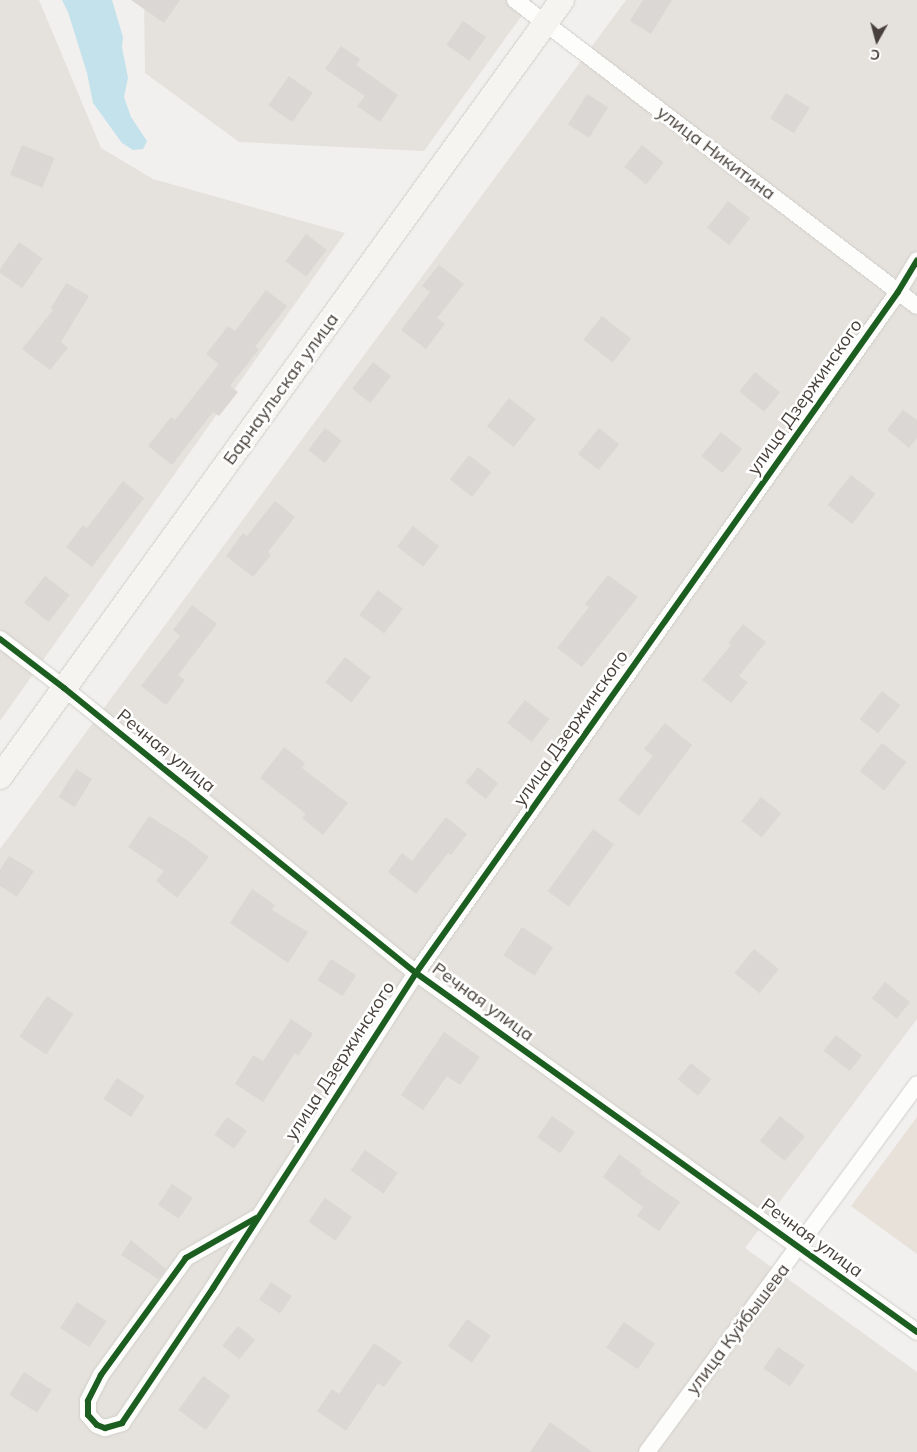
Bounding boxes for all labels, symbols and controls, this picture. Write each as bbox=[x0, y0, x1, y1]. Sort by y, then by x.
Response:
north arrow bbox=[852, 15, 902, 65]
text: С bbox=[869, 45, 881, 64]
street label: улица Никитина bbox=[653, 101, 779, 205]
street label: Барнаульская улица bbox=[219, 309, 343, 469]
street label: улица Дзержинского bbox=[743, 315, 867, 479]
street label: улица Дзержинского bbox=[509, 646, 633, 810]
street label: Речная улица bbox=[112, 705, 220, 797]
street label: Речная улица bbox=[428, 958, 538, 1046]
street label: улица Дзержинского bbox=[280, 977, 400, 1145]
street label: Речная улица bbox=[757, 1194, 867, 1282]
street label: улица Куйбышева bbox=[682, 1259, 794, 1399]

